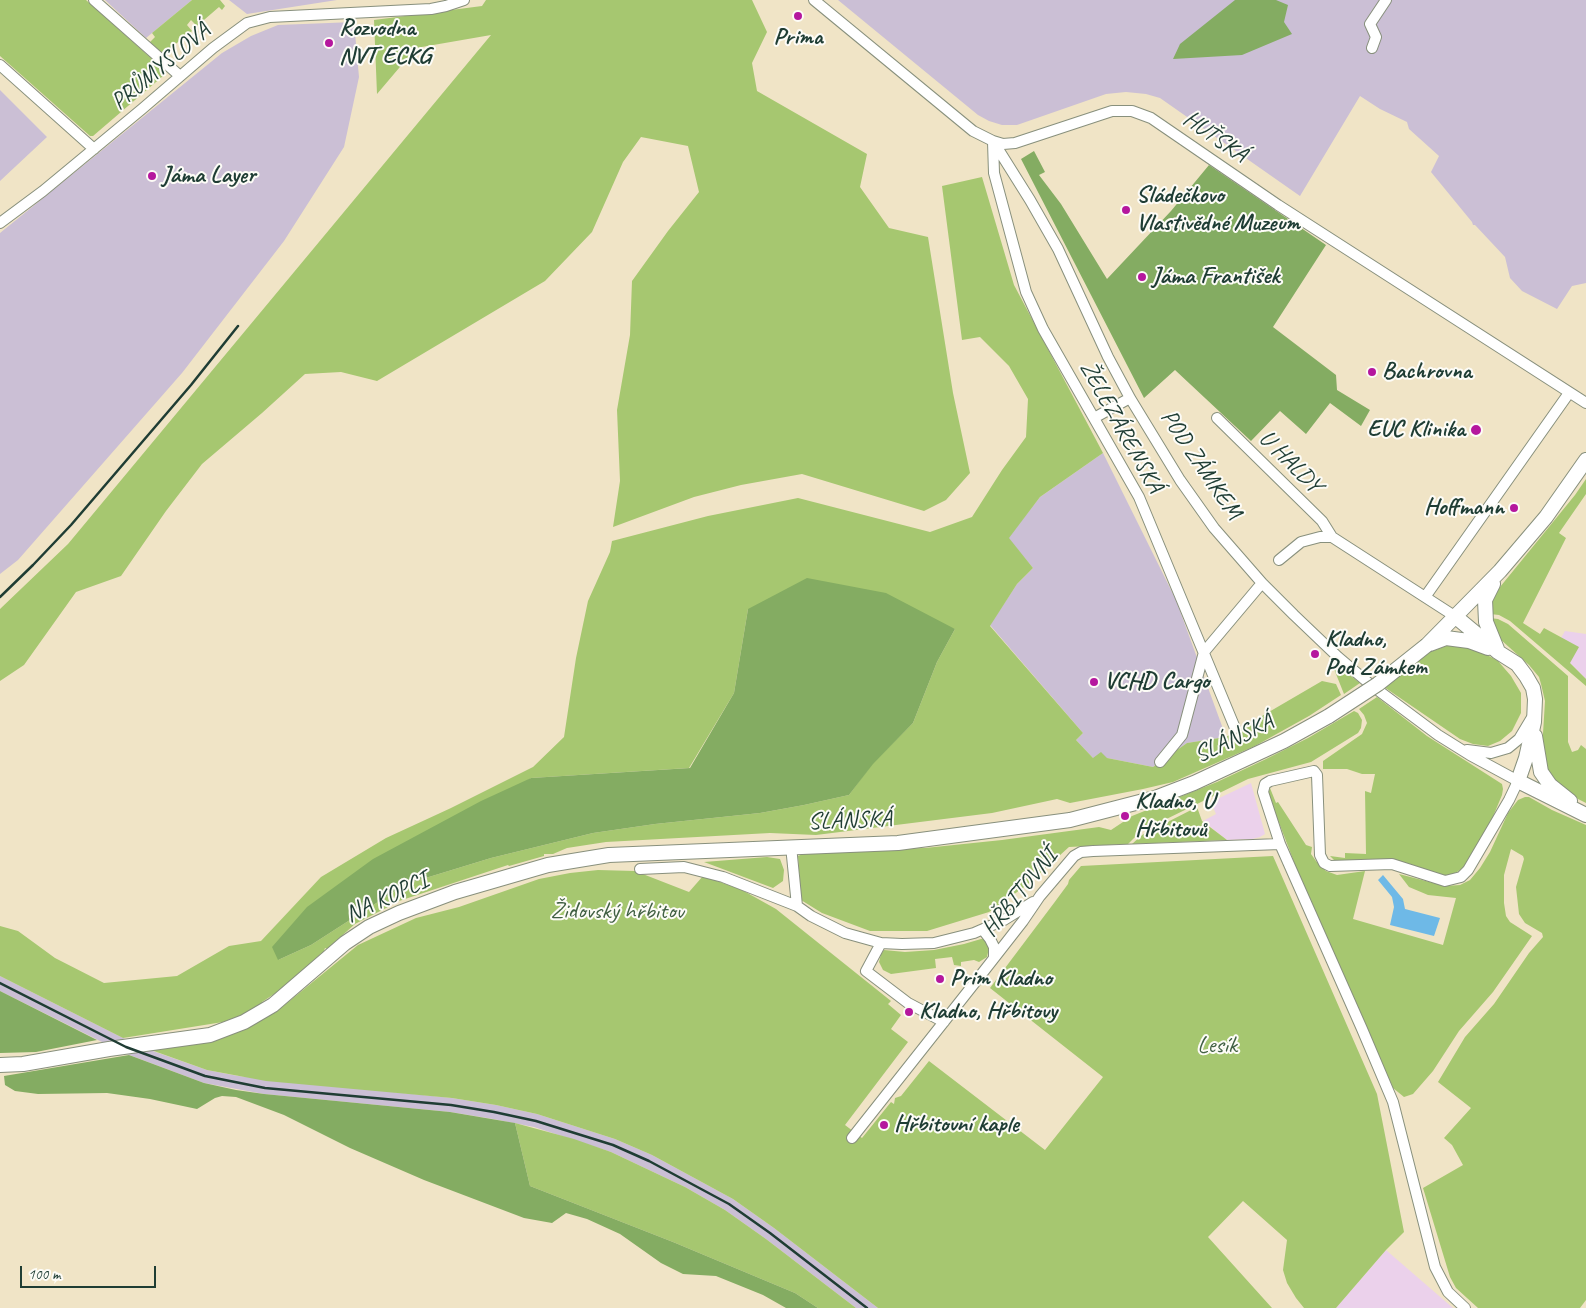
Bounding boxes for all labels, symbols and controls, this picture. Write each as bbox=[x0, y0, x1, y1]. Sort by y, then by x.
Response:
marker: Prima bbox=[792, 10, 804, 22]
place label: Rozvodna NVT ECKG bbox=[339, 15, 431, 71]
street label: PRŮMYSLOVÁ bbox=[106, 17, 216, 117]
place label: Prima bbox=[773, 24, 823, 52]
marker: Rozvodna NVT ECKG bbox=[323, 37, 335, 49]
street label: HUŤSKÁ bbox=[1177, 105, 1253, 169]
place label: Jáma Layer bbox=[162, 162, 256, 190]
marker: Jáma Layer bbox=[146, 170, 158, 182]
place label: Sládečkovo Vlastivědné Muzeum bbox=[1136, 182, 1300, 238]
marker: Sládečkovo Vlastivědné Muzeum bbox=[1120, 204, 1132, 216]
place label: Jáma František bbox=[1152, 263, 1279, 291]
marker: Jáma František bbox=[1136, 271, 1148, 283]
street label: ŽELEZÁRENSKÁ bbox=[1073, 356, 1169, 498]
place label: Bachrovna bbox=[1382, 358, 1471, 386]
marker: Bachrovna bbox=[1366, 366, 1378, 378]
street label: POD ZÁMKEM bbox=[1154, 405, 1248, 525]
place label: EUC Klinika bbox=[1367, 416, 1465, 444]
marker: EUC Klinika bbox=[1469, 423, 1483, 437]
street label: U HALDY bbox=[1252, 424, 1328, 500]
place label: Hoffmann bbox=[1424, 494, 1504, 522]
marker: Hoffmann bbox=[1508, 502, 1520, 514]
place label: Kladno, Pod Zámkem bbox=[1325, 626, 1427, 682]
marker: Kladno, Pod Zámkem bbox=[1309, 648, 1321, 660]
place label: VCHD Cargo bbox=[1104, 668, 1209, 696]
marker: VCHD Cargo bbox=[1088, 676, 1100, 688]
street label: SLÁNSKÁ bbox=[1190, 708, 1278, 770]
place label: Kladno, U Hřbitovů bbox=[1135, 788, 1214, 844]
street label: SLÁNSKÁ bbox=[808, 805, 892, 837]
marker: Kladno, U Hřbitovů bbox=[1119, 810, 1131, 822]
street label: HŘBITOVNÍ bbox=[976, 843, 1064, 943]
street label: NA KOPCI bbox=[341, 866, 433, 930]
park label: Židovský hřbitov bbox=[551, 898, 683, 926]
place label: Prim Kladno bbox=[950, 965, 1052, 993]
marker: Prim Kladno bbox=[934, 973, 946, 985]
place label: Kladno, Hřbitovy bbox=[919, 998, 1057, 1026]
marker: Kladno, Hřbitovy bbox=[903, 1006, 915, 1018]
park label: Lesík bbox=[1197, 1032, 1237, 1060]
place label: Hřbitovní kaple bbox=[894, 1111, 1019, 1139]
marker: Hřbitovní kaple bbox=[878, 1119, 890, 1131]
scale bar bbox=[22, 1256, 159, 1288]
text: 100 m bbox=[28, 1265, 60, 1284]

